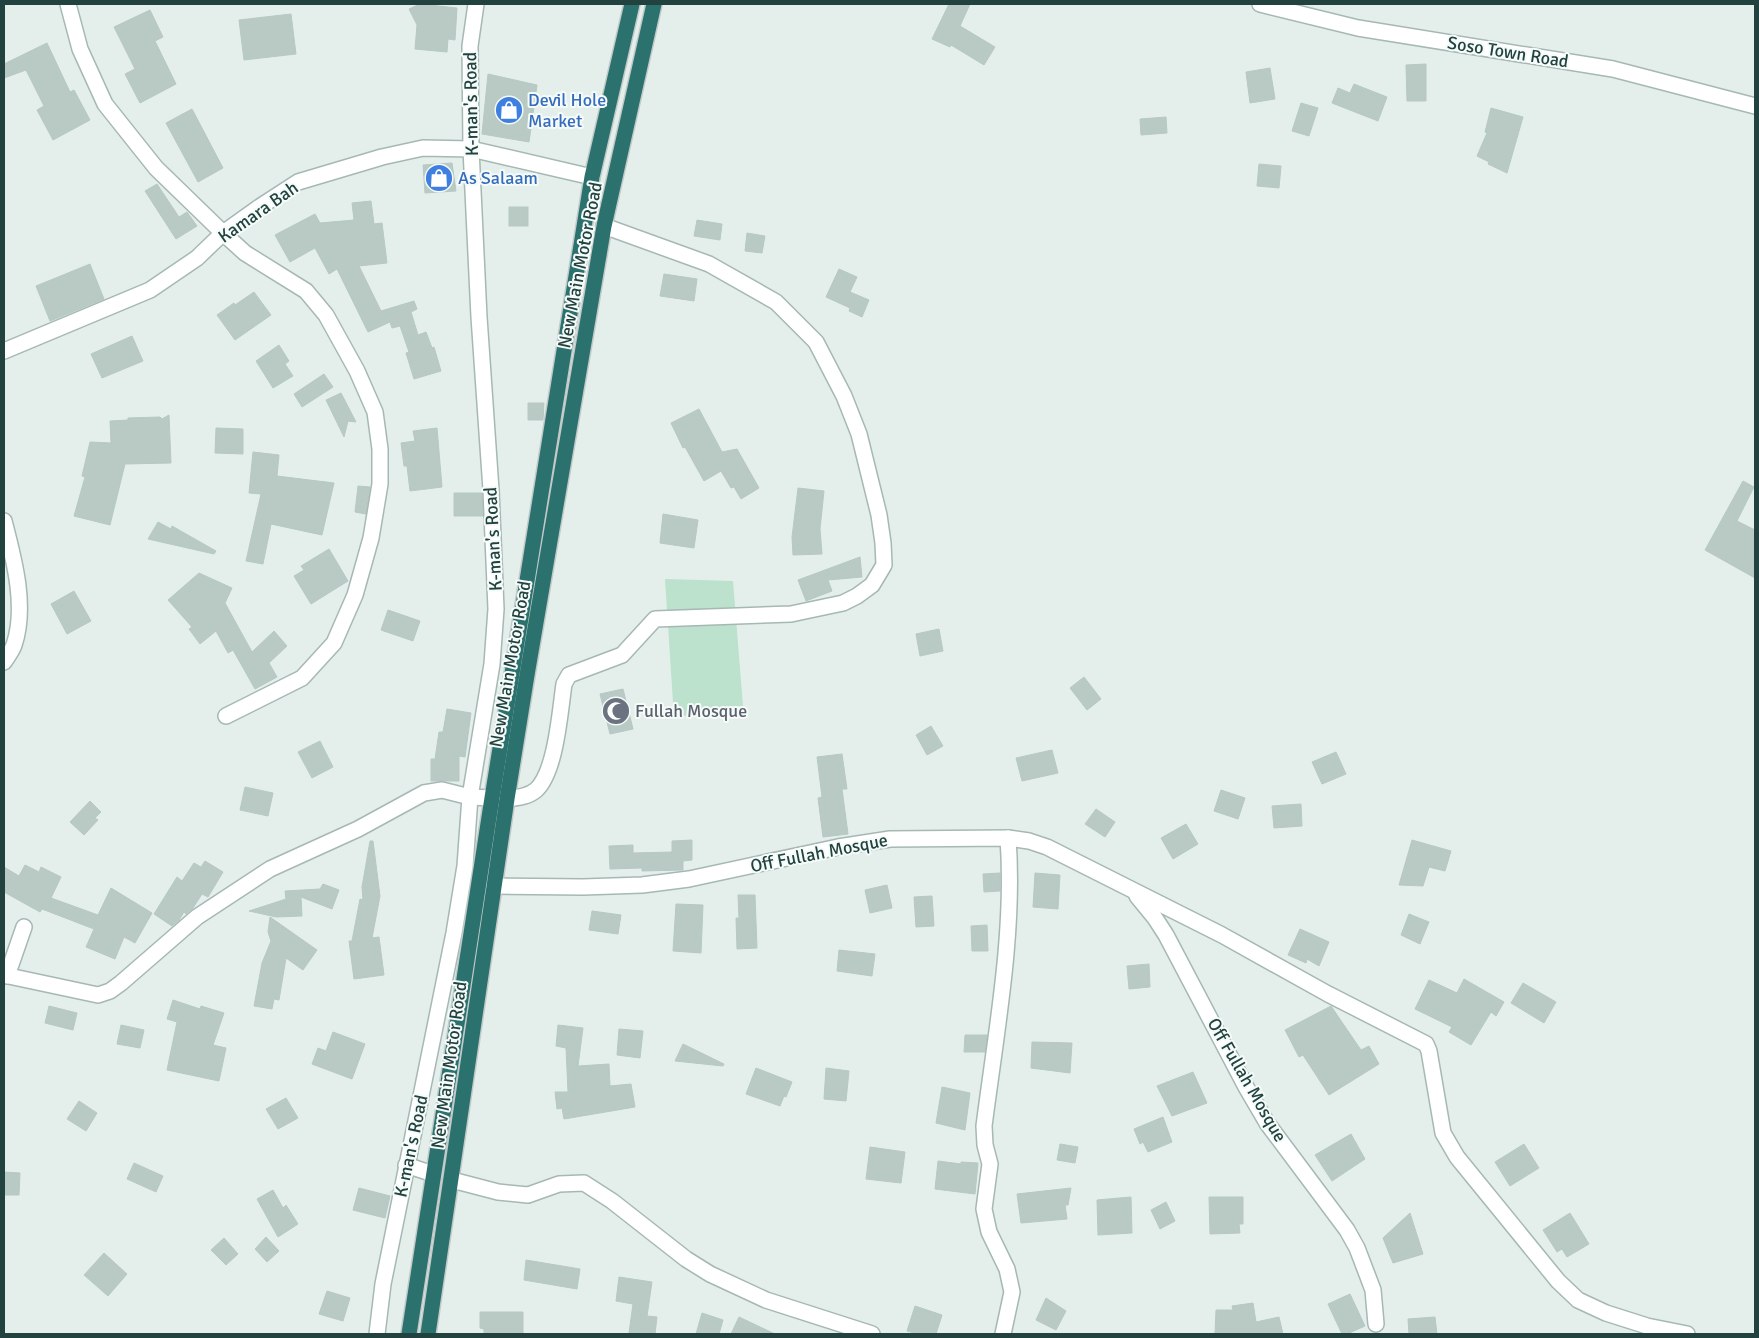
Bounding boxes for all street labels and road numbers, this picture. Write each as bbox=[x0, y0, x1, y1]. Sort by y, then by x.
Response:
street label: Soso Town Road bbox=[1446, 32, 1570, 72]
street label: K-man's Road bbox=[459, 52, 483, 156]
street label: Kamara Bah bbox=[214, 176, 302, 248]
street label: New Main Motor Road bbox=[553, 180, 607, 350]
street label: K-man's Road bbox=[479, 486, 507, 592]
street label: New Main Motor Road bbox=[485, 579, 535, 749]
street label: Off Fullah Mosque bbox=[748, 829, 890, 877]
street label: New Main Motor Road bbox=[426, 980, 472, 1150]
street label: Off Fullah Mosque bbox=[1203, 1014, 1291, 1146]
street label: K-man's Road bbox=[389, 1093, 433, 1199]

